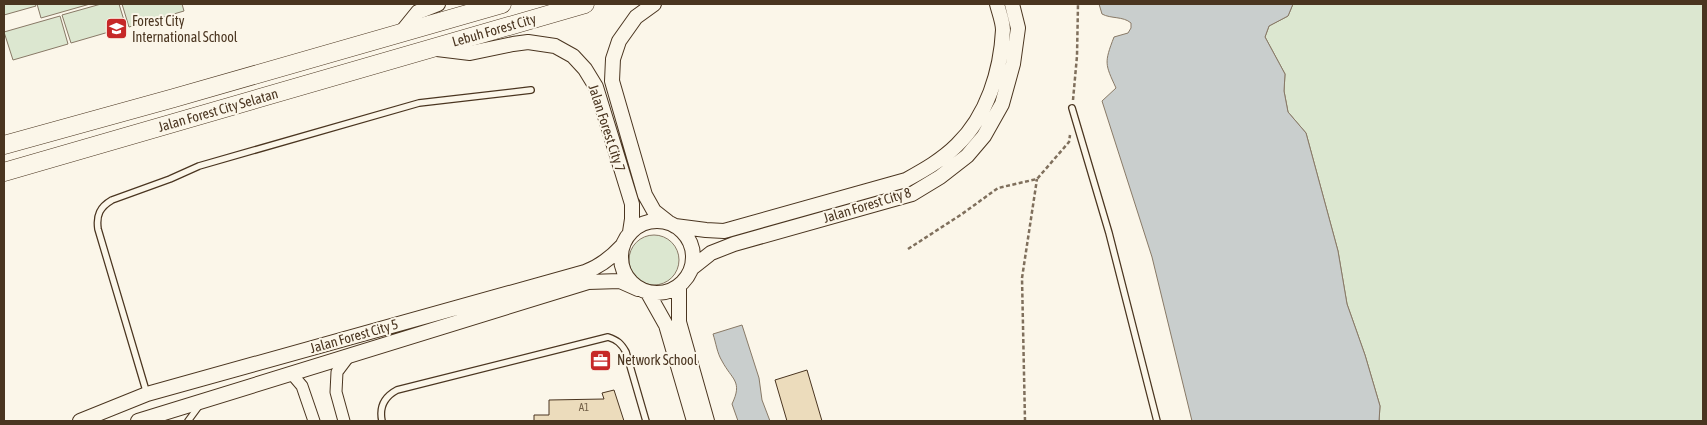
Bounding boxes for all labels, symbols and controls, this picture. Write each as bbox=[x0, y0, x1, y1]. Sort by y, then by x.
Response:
street label: Lebuh Forest City bbox=[450, 10, 538, 50]
place label: Forest City International School bbox=[132, 13, 238, 45]
school or university icon: Forest City International School bbox=[104, 17, 128, 41]
street label: Jalan Forest City 7 bbox=[585, 82, 629, 174]
street label: Jalan Forest City Selatan bbox=[156, 85, 280, 135]
street label: Jalan Forest City 8 bbox=[821, 184, 913, 226]
street label: Jalan Forest City 5 bbox=[308, 316, 400, 356]
office icon: Network School bbox=[589, 348, 613, 372]
place label: Network School bbox=[617, 352, 698, 368]
house number: A1 bbox=[579, 401, 589, 413]

